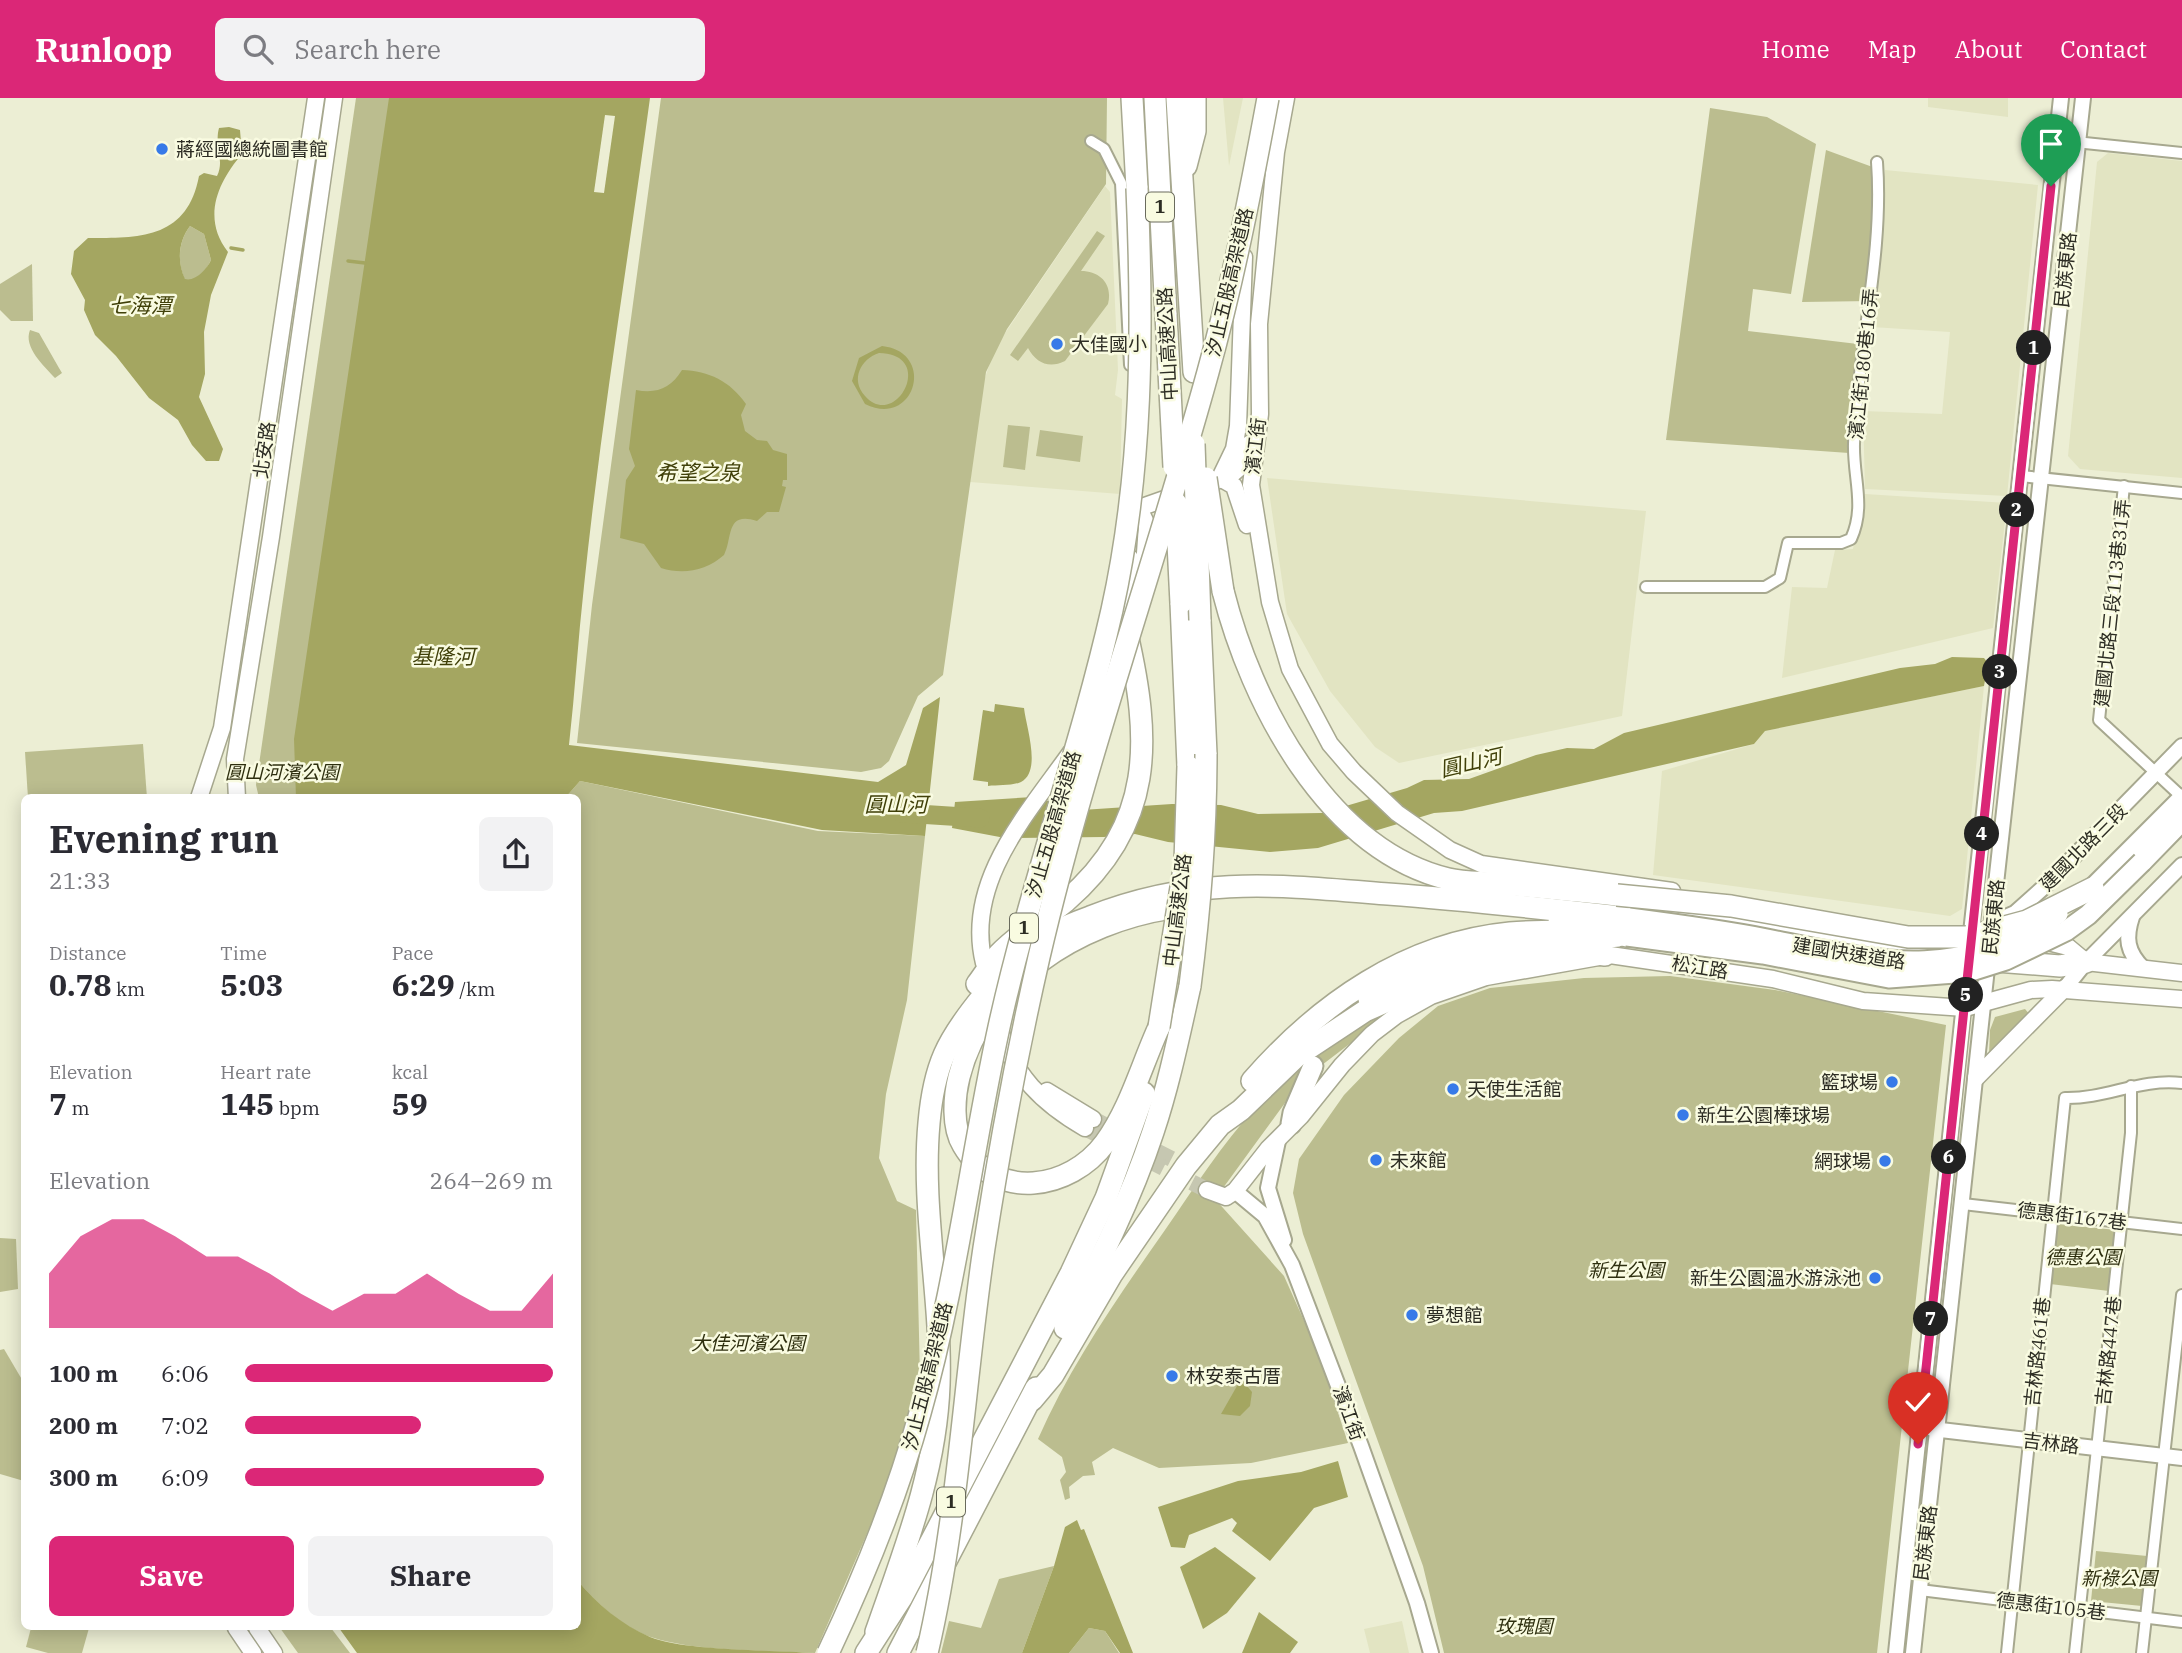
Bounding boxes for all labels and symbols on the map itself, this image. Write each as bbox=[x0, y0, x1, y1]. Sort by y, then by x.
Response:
pin bbox=[2021, 114, 2081, 186]
place label: 蔣經國總統圖書館 bbox=[176, 137, 328, 161]
marker: 蔣經國總統圖書館 bbox=[154, 141, 170, 157]
road number: 1 bbox=[1146, 192, 1174, 222]
street label: 汐止五股高架道路 bbox=[1200, 205, 1258, 359]
street label: 民族東路 bbox=[2049, 231, 2081, 309]
street label: 中山高速公路 bbox=[1152, 286, 1182, 402]
street label: 濱江街180巷16弄 bbox=[1843, 287, 1883, 441]
water label: 七海潭 bbox=[109, 291, 175, 319]
pin: 1 bbox=[2016, 330, 2052, 366]
place label: 大佳國小 bbox=[1071, 332, 1147, 356]
marker: 大佳國小 bbox=[1049, 336, 1065, 352]
street label: 濱江街 bbox=[1240, 416, 1270, 476]
street label: 北安路 bbox=[248, 420, 280, 480]
water label: 希望之泉 bbox=[656, 458, 741, 486]
pin: 2 bbox=[2000, 492, 2035, 528]
street label: 建國北路三段113巷31弄 bbox=[2089, 498, 2135, 708]
water label: 基隆河 bbox=[412, 642, 478, 670]
pin: 3 bbox=[1982, 654, 2018, 690]
water label: 圓山河 bbox=[1437, 740, 1509, 783]
street label: 汐止五股高架道路 bbox=[1021, 748, 1085, 900]
park label: 圓山河濱公園 bbox=[225, 760, 342, 784]
water label: 圓山河 bbox=[865, 790, 931, 818]
street label: 建國北路三段 bbox=[2034, 798, 2132, 896]
pin: 4 bbox=[1965, 816, 2000, 852]
street label: 中山高速公路 bbox=[1158, 852, 1196, 968]
street label: 民族東路 bbox=[1977, 878, 2009, 956]
road number: 1 bbox=[1010, 914, 1038, 942]
street label: 建國快速道路 bbox=[1791, 932, 1907, 974]
street label: 松江路 bbox=[1670, 951, 1730, 983]
pin: 5 bbox=[1948, 978, 1983, 1012]
place label: 籃球場 bbox=[1821, 1070, 1878, 1094]
marker: 籃球場 bbox=[1884, 1074, 1900, 1090]
place label: 天使生活館 bbox=[1467, 1077, 1562, 1101]
marker: 天使生活館 bbox=[1445, 1081, 1461, 1097]
place label: 新生公園棒球場 bbox=[1697, 1103, 1830, 1127]
marker: 新生公園棒球場 bbox=[1675, 1107, 1691, 1123]
pin: 6 bbox=[1932, 1140, 1966, 1174]
place label: 未來館 bbox=[1390, 1148, 1447, 1172]
place label: 網球場 bbox=[1814, 1149, 1871, 1173]
marker: 未來館 bbox=[1368, 1152, 1384, 1168]
marker: 網球場 bbox=[1877, 1153, 1893, 1169]
street label: 德惠街167巷 bbox=[2016, 1197, 2128, 1235]
park label: 德惠公園 bbox=[2045, 1245, 2124, 1269]
park label: 新生公園 bbox=[1588, 1258, 1667, 1282]
place label: 新生公園溫水游泳池 bbox=[1690, 1266, 1861, 1290]
marker: 新生公園溫水游泳池 bbox=[1867, 1270, 1883, 1286]
street label: 吉林路447巷 bbox=[2090, 1295, 2126, 1407]
street label: 吉林路461巷 bbox=[2019, 1296, 2055, 1408]
street label: 汐止五股高架道路 bbox=[897, 1299, 957, 1453]
pin: 7 bbox=[1913, 1302, 1948, 1336]
place label: 夢想館 bbox=[1426, 1303, 1483, 1327]
marker: 夢想館 bbox=[1404, 1307, 1420, 1323]
park label: 大佳河濱公園 bbox=[691, 1331, 808, 1355]
place label: 林安泰古厝 bbox=[1186, 1364, 1281, 1388]
marker: 林安泰古厝 bbox=[1164, 1368, 1180, 1384]
pin bbox=[1888, 1372, 1948, 1444]
street label: 濱江街 bbox=[1328, 1382, 1370, 1444]
street label: 吉林路 bbox=[2021, 1428, 2081, 1458]
road number: 1 bbox=[937, 1488, 965, 1517]
street label: 民族東路 bbox=[1908, 1504, 1942, 1582]
park label: 新祿公園 bbox=[2081, 1566, 2160, 1590]
street label: 德惠街105巷 bbox=[1995, 1587, 2107, 1625]
park label: 玫瑰園 bbox=[1495, 1614, 1555, 1638]

